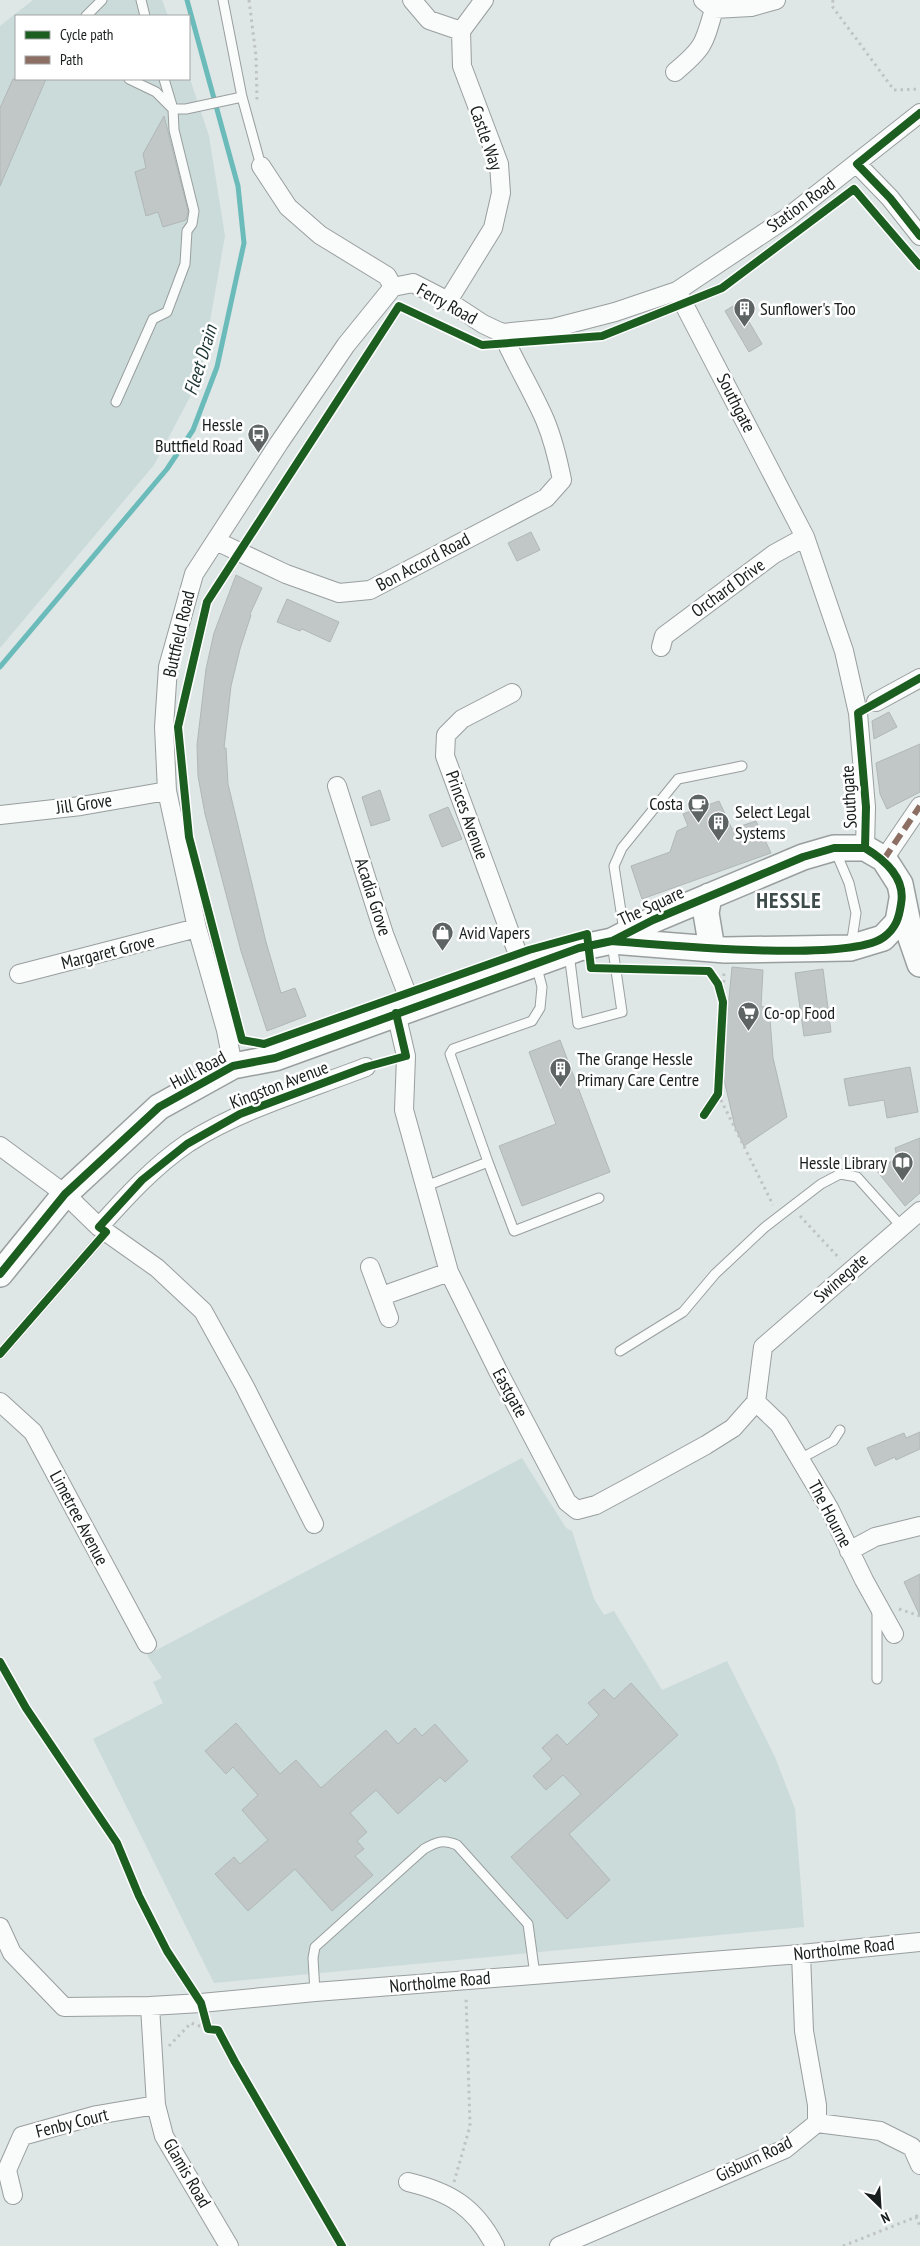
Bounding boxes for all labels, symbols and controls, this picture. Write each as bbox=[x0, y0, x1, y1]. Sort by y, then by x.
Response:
legend bbox=[15, 15, 190, 80]
text: Cycle path bbox=[60, 25, 113, 44]
text: Path bbox=[60, 50, 83, 69]
street label: Castle Way bbox=[465, 102, 508, 173]
street label: Station Road bbox=[762, 172, 839, 237]
street label: Ferry Road bbox=[413, 278, 481, 330]
building icon: Sunflower's Too bbox=[732, 297, 756, 328]
place label: Sunflower's Too bbox=[760, 297, 856, 320]
water label: Fleet Drain bbox=[178, 320, 223, 398]
street label: Southgate bbox=[712, 369, 761, 436]
place label: Hessle Buttfield Road bbox=[155, 413, 243, 457]
bus stop icon: Hessle Buttfield Road bbox=[247, 423, 271, 454]
street label: Bon Accord Road bbox=[372, 527, 474, 596]
street label: Orchard Drive bbox=[686, 553, 769, 622]
street label: Buttfield Road bbox=[157, 588, 200, 679]
street label: Southgate bbox=[835, 765, 862, 829]
street label: Princes Avenue bbox=[441, 767, 494, 862]
street label: Jill Grove bbox=[53, 788, 113, 819]
place label: Costa bbox=[649, 792, 683, 815]
cafe icon: Costa bbox=[687, 792, 711, 823]
place label: Select Legal Systems bbox=[735, 800, 811, 844]
building icon: Select Legal Systems bbox=[707, 810, 731, 841]
street label: Acadia Grove bbox=[350, 855, 397, 939]
street label: The Square bbox=[614, 880, 687, 931]
district label: HESSLE bbox=[756, 886, 822, 914]
shop icon: Avid Vapers bbox=[431, 921, 455, 952]
place label: Avid Vapers bbox=[459, 921, 530, 944]
street label: Margaret Grove bbox=[59, 929, 157, 974]
supermarket icon: Co-op Food bbox=[736, 1001, 760, 1032]
place label: Co-op Food bbox=[764, 1001, 835, 1024]
street label: Hull Road bbox=[166, 1045, 230, 1094]
place label: The Grange Hessle Primary Care Centre bbox=[577, 1047, 699, 1091]
street label: Kingston Avenue bbox=[226, 1055, 331, 1114]
building icon: The Grange Hessle Primary Care Centre bbox=[549, 1057, 573, 1088]
place label: Hessle Library bbox=[799, 1151, 887, 1174]
library icon: Hessle Library bbox=[891, 1151, 915, 1182]
street label: Swinegate bbox=[809, 1248, 873, 1308]
street label: Eastgate bbox=[488, 1364, 533, 1422]
street label: Limetree Avenue bbox=[45, 1466, 114, 1569]
street label: The Hourne bbox=[803, 1476, 858, 1551]
street label: Northolme Road bbox=[792, 1932, 896, 1965]
street label: Northolme Road bbox=[388, 1966, 491, 1997]
street label: Fenby Court bbox=[33, 2102, 111, 2143]
street label: Gisburn Road bbox=[712, 2130, 796, 2187]
street label: Glamis Road bbox=[158, 2134, 217, 2212]
north arrow bbox=[855, 2181, 905, 2231]
text: N bbox=[878, 2208, 893, 2228]

